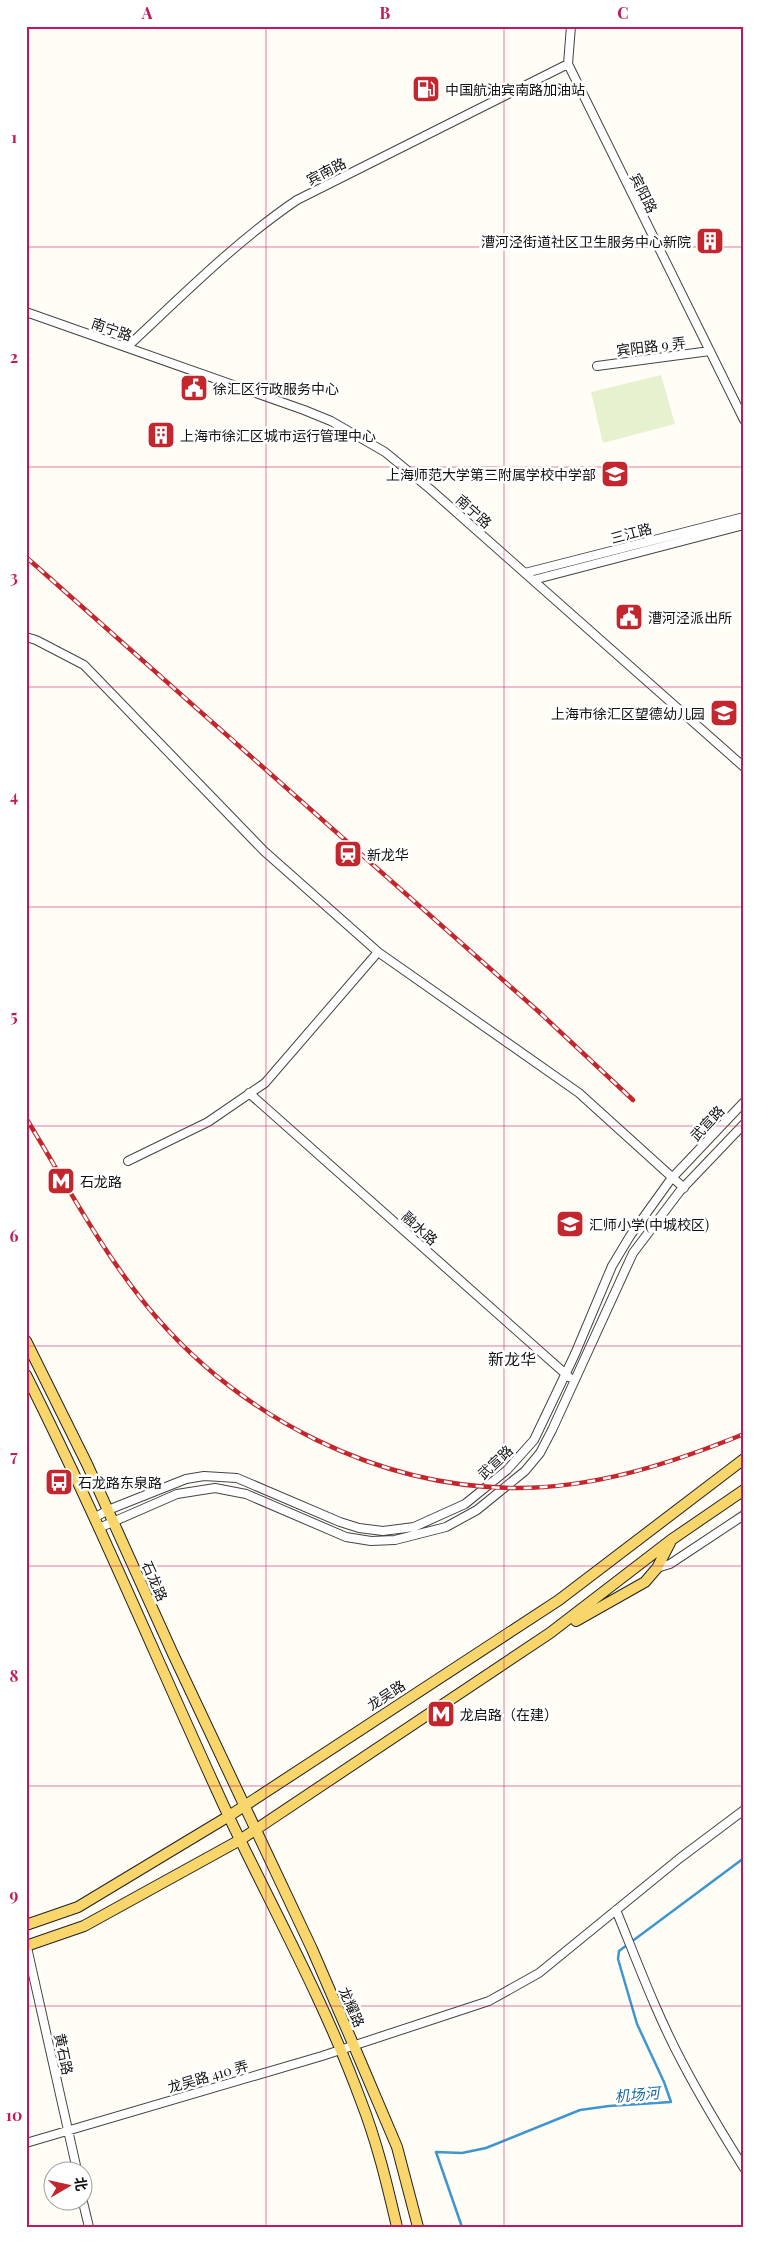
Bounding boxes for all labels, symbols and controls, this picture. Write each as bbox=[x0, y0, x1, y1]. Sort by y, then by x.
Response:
text: A bbox=[141, 2, 153, 23]
text: B bbox=[380, 2, 391, 23]
text: C bbox=[617, 2, 629, 23]
fuel station icon: 中国航油宾南路加油站 bbox=[411, 74, 441, 104]
place label: 中国航油宾南路加油站 bbox=[445, 80, 585, 99]
text: 1 bbox=[11, 126, 17, 147]
street label: 宾南路 bbox=[303, 153, 349, 189]
street label: 宾阳路 bbox=[626, 170, 662, 216]
building icon: 漕河泾街道社区卫生服务中心新院 bbox=[695, 226, 725, 256]
place label: 漕河泾街道社区卫生服务中心新院 bbox=[481, 232, 691, 251]
street label: 南宁路 bbox=[89, 313, 135, 345]
street label: 宾阳路 9 弄 bbox=[615, 332, 687, 360]
text: 2 bbox=[10, 346, 18, 367]
public building icon: 徐汇区行政服务中心 bbox=[179, 373, 209, 403]
place label: 徐汇区行政服务中心 bbox=[213, 379, 339, 398]
building icon: 上海市徐汇区城市运行管理中心 bbox=[146, 420, 176, 450]
place label: 上海市徐汇区城市运行管理中心 bbox=[180, 426, 376, 445]
school or university icon: 上海师范大学第三附属学校中学部 bbox=[600, 459, 630, 489]
place label: 上海师范大学第三附属学校中学部 bbox=[386, 465, 596, 484]
street label: 南宁路 bbox=[452, 490, 496, 532]
street label: 三江路 bbox=[608, 518, 654, 548]
text: 3 bbox=[10, 566, 18, 587]
public building icon: 漕河泾派出所 bbox=[614, 602, 644, 632]
place label: 漕河泾派出所 bbox=[648, 608, 732, 627]
school or university icon: 上海市徐汇区望德幼儿园 bbox=[709, 698, 739, 728]
place label: 上海市徐汇区望德幼儿园 bbox=[551, 704, 705, 723]
text: 4 bbox=[10, 785, 18, 806]
station icon: 新龙华 bbox=[333, 839, 363, 869]
place label: 新龙华 bbox=[367, 845, 409, 864]
text: 5 bbox=[10, 1005, 18, 1026]
street label: 武宣路 bbox=[686, 1101, 728, 1145]
metro station icon: 石龙路 bbox=[46, 1166, 76, 1196]
place label: 石龙路 bbox=[80, 1172, 122, 1191]
street label: 融水路 bbox=[398, 1207, 442, 1249]
school or university icon: 汇师小学(中城校区) bbox=[555, 1209, 585, 1239]
place label: 汇师小学(中城校区) bbox=[589, 1215, 709, 1234]
text: 6 bbox=[10, 1225, 19, 1246]
district label: 新龙华 bbox=[488, 1348, 536, 1369]
street label: 武宣路 bbox=[473, 1441, 517, 1483]
text: 7 bbox=[10, 1445, 18, 1466]
bus stop icon: 石龙路东泉路 bbox=[44, 1467, 74, 1497]
place label: 石龙路东泉路 bbox=[78, 1473, 162, 1492]
street label: 石龙路 bbox=[138, 1558, 172, 1604]
text: 8 bbox=[10, 1665, 19, 1686]
street label: 龙吴路 bbox=[363, 1676, 409, 1714]
metro station icon: 龙启路（在建） bbox=[426, 1699, 456, 1729]
place label: 龙启路（在建） bbox=[460, 1705, 558, 1724]
text: 9 bbox=[10, 1884, 19, 1905]
street label: 龙耀路 bbox=[335, 1984, 369, 2030]
street label: 黄石路 bbox=[50, 2031, 78, 2077]
street label: 龙吴路 410 弄 bbox=[165, 2055, 251, 2097]
water label: 机场河 bbox=[614, 2082, 663, 2106]
text: 10 bbox=[6, 2104, 22, 2125]
north arrow bbox=[42, 2160, 92, 2210]
text: 北 bbox=[71, 2175, 92, 2192]

